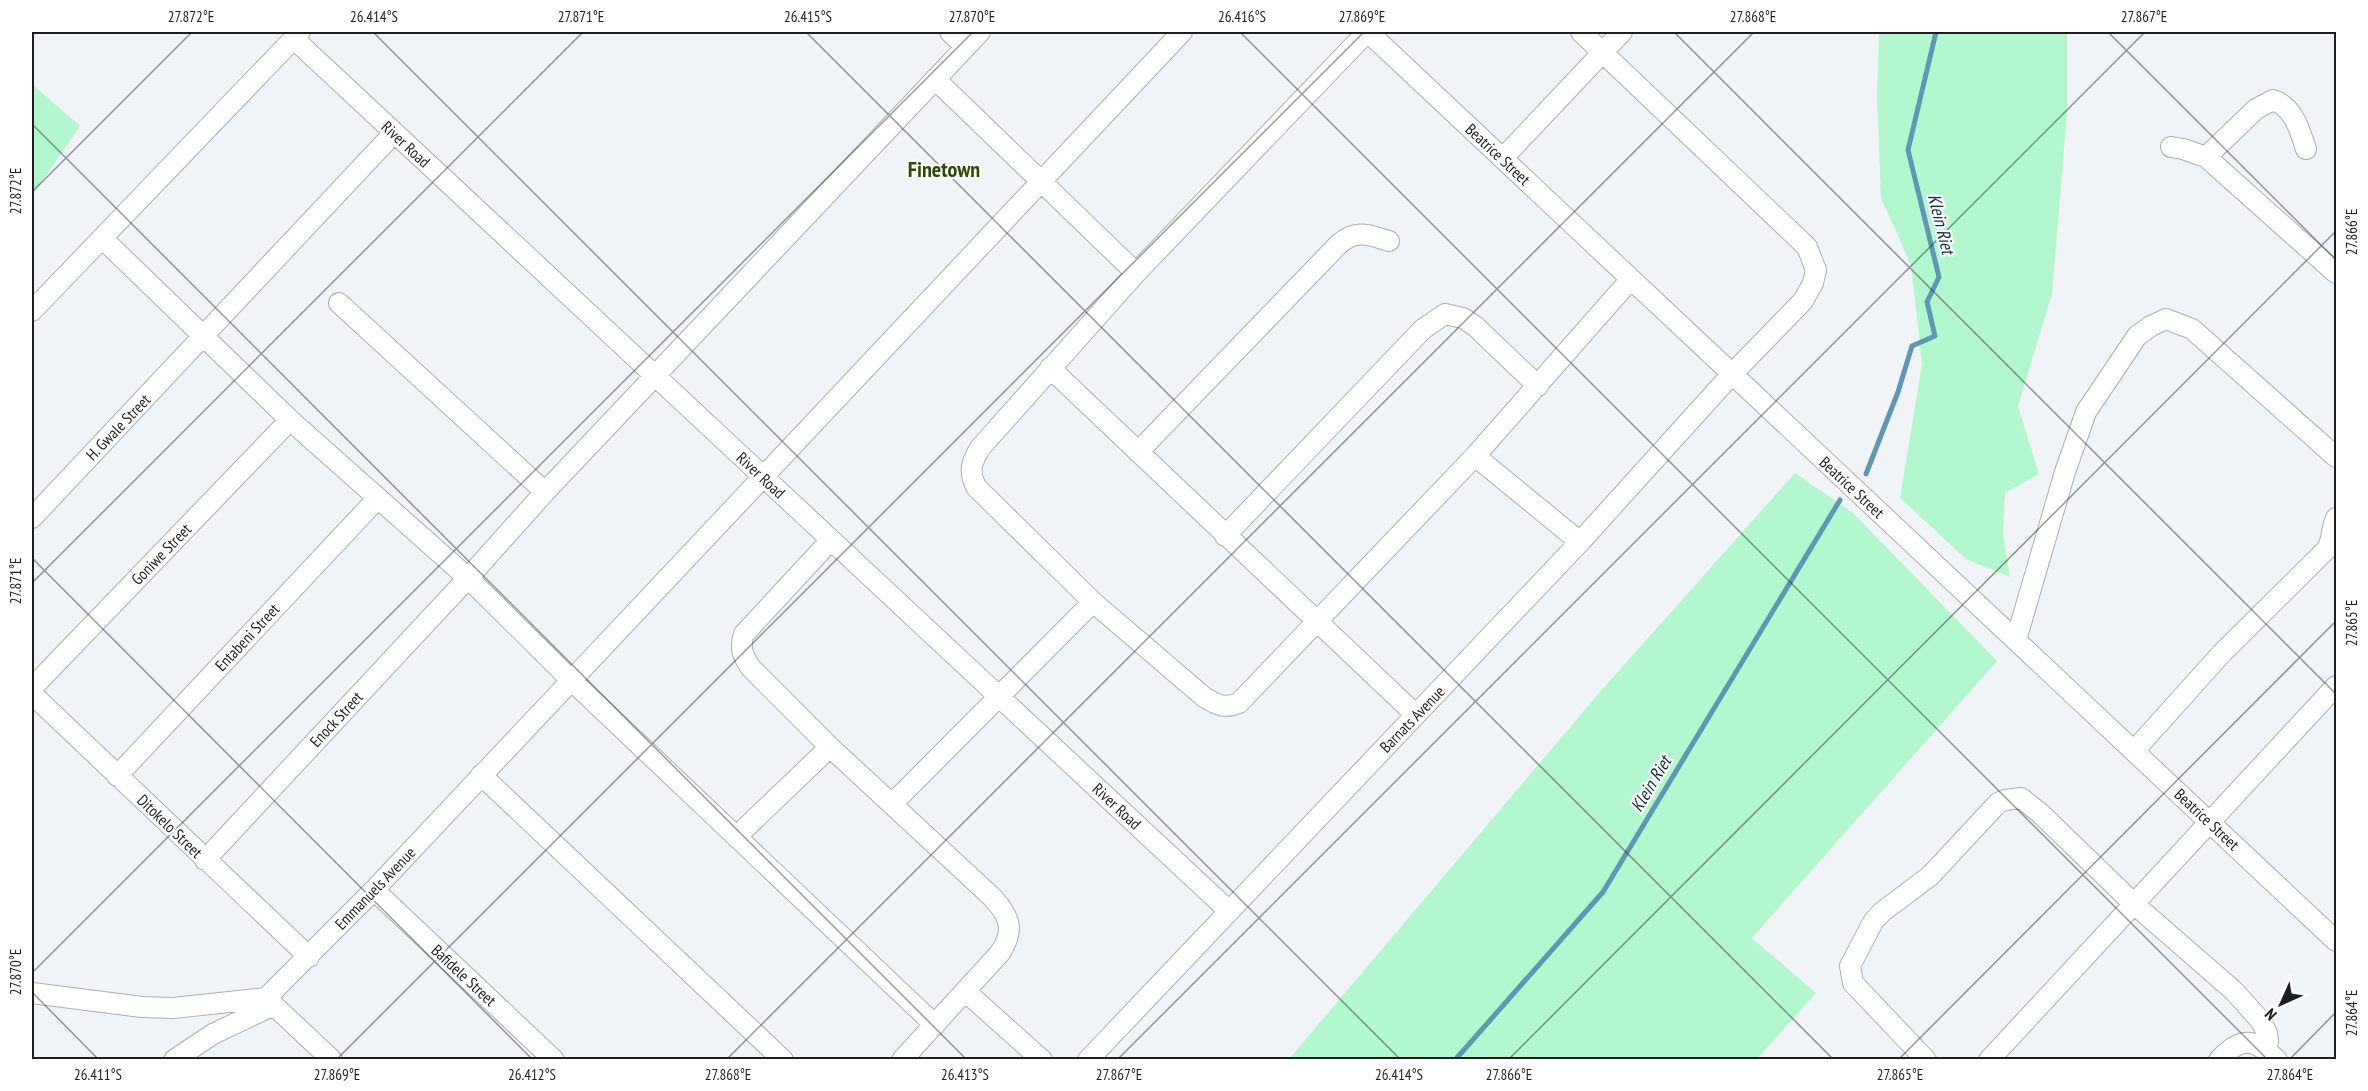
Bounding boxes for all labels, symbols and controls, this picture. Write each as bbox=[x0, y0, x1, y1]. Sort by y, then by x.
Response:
text: 27.872°E bbox=[168, 7, 214, 26]
text: 26.414°S bbox=[350, 7, 398, 26]
text: 27.871°E bbox=[558, 7, 604, 26]
text: 26.415°S bbox=[784, 7, 832, 26]
text: 27.870°E bbox=[949, 7, 995, 26]
text: 26.416°S bbox=[1218, 7, 1266, 26]
text: 27.869°E bbox=[1339, 7, 1385, 26]
text: 27.868°E bbox=[1730, 7, 1776, 26]
text: 27.867°E bbox=[2121, 7, 2167, 26]
street label: River Road bbox=[378, 117, 434, 171]
street label: Beatrice Street bbox=[1461, 119, 1535, 189]
district label: Finetown bbox=[908, 155, 980, 183]
text: 27.872°E bbox=[6, 168, 25, 214]
water label: Klein Riet bbox=[1923, 191, 1961, 258]
text: 27.866°E bbox=[2342, 209, 2361, 255]
street label: H. Gwale Street bbox=[82, 389, 155, 464]
street label: River Road bbox=[733, 448, 789, 502]
street label: Beatrice Street bbox=[1815, 452, 1889, 522]
street label: Goniwe Street bbox=[127, 519, 196, 589]
text: 27.871°E bbox=[6, 558, 25, 604]
street label: Entabeni Street bbox=[211, 599, 284, 675]
text: 27.865°E bbox=[2342, 600, 2361, 646]
street label: Barnats Avenue bbox=[1375, 681, 1449, 757]
street label: Enock Street bbox=[305, 687, 367, 751]
water label: Klein Riet bbox=[1625, 750, 1677, 816]
street label: River Road bbox=[1089, 779, 1145, 833]
street label: Beatrice Street bbox=[2170, 784, 2244, 854]
street label: Ditokelo Street bbox=[133, 790, 207, 862]
street label: Emmanuels Avenue bbox=[331, 842, 419, 934]
street label: Bafidele Street bbox=[427, 940, 501, 1010]
text: 27.870°E bbox=[6, 949, 25, 995]
north arrow bbox=[2251, 974, 2311, 1034]
text: 27.864°E bbox=[2342, 990, 2361, 1036]
text: N bbox=[2260, 1004, 2281, 1025]
text: 26.411°S bbox=[74, 1065, 122, 1084]
text: 27.869°E bbox=[314, 1065, 360, 1084]
text: 26.412°S bbox=[508, 1065, 556, 1084]
text: 27.868°E bbox=[705, 1065, 751, 1084]
text: 26.413°S bbox=[941, 1065, 989, 1084]
text: 27.867°E bbox=[1096, 1065, 1142, 1084]
text: 26.414°S bbox=[1375, 1065, 1423, 1084]
text: 27.866°E bbox=[1486, 1065, 1532, 1084]
text: 27.865°E bbox=[1877, 1065, 1923, 1084]
text: 27.864°E bbox=[2267, 1065, 2313, 1084]

